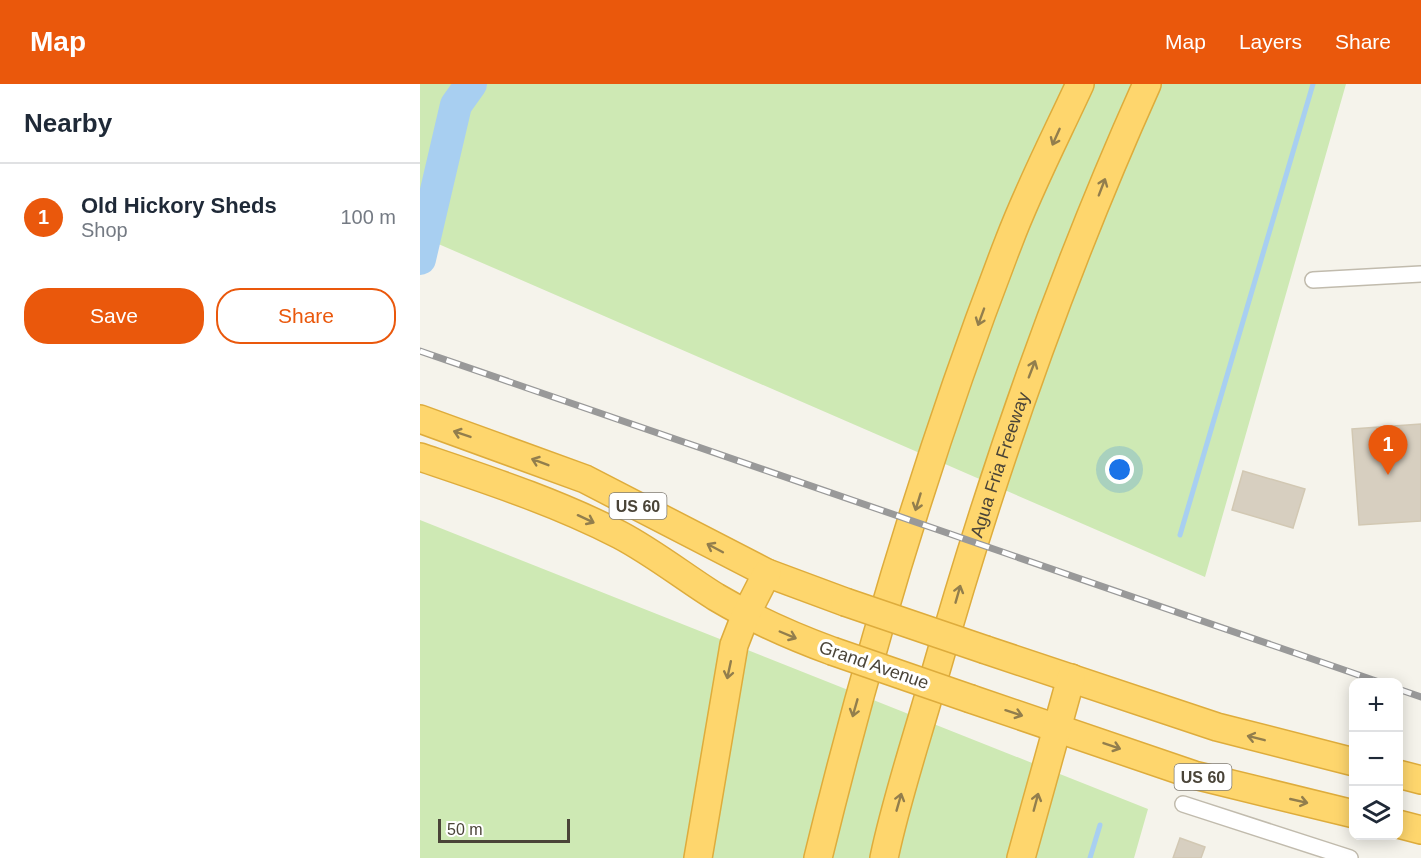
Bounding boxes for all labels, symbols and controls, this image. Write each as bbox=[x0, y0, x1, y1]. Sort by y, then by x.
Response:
text: Map bbox=[30, 26, 86, 57]
text: Map bbox=[1165, 30, 1206, 53]
text: Layers bbox=[1239, 30, 1302, 53]
text: Share bbox=[1335, 30, 1391, 53]
text: Nearby bbox=[24, 108, 112, 138]
one-way arrow bbox=[1049, 128, 1061, 146]
one-way arrow bbox=[1097, 178, 1108, 197]
text: Old Hickory Sheds bbox=[81, 193, 277, 218]
text: 1 bbox=[38, 206, 49, 228]
text: 100 m bbox=[340, 206, 396, 228]
text: Shop bbox=[81, 219, 128, 241]
button: Save bbox=[24, 288, 204, 344]
button: Share bbox=[216, 288, 396, 344]
one-way arrow bbox=[975, 307, 986, 326]
one-way arrow bbox=[1027, 360, 1038, 378]
street label: Agua Fria Freeway bbox=[966, 389, 1033, 540]
pin: 1 bbox=[1368, 426, 1408, 475]
one-way arrow bbox=[453, 427, 472, 438]
your location bbox=[1105, 455, 1134, 484]
one-way arrow bbox=[531, 456, 550, 467]
one-way arrow bbox=[912, 492, 923, 511]
road number: US 60 bbox=[610, 493, 666, 519]
one-way arrow bbox=[576, 513, 594, 525]
one-way arrow bbox=[706, 541, 724, 553]
one-way arrow bbox=[953, 585, 964, 604]
one-way arrow bbox=[778, 630, 797, 641]
street label: Grand Avenue bbox=[816, 637, 932, 693]
one-way arrow bbox=[723, 660, 734, 679]
map controls bbox=[1349, 678, 1403, 840]
button: + bbox=[1349, 678, 1403, 732]
one-way arrow bbox=[849, 698, 860, 717]
one-way arrow bbox=[1004, 708, 1023, 719]
one-way arrow bbox=[1247, 731, 1266, 743]
button: − bbox=[1349, 732, 1403, 786]
one-way arrow bbox=[1102, 741, 1121, 752]
road number: US 60 bbox=[1174, 764, 1232, 790]
button: layers bbox=[1349, 786, 1403, 840]
one-way arrow bbox=[894, 792, 905, 811]
one-way arrow bbox=[1031, 792, 1042, 811]
one-way arrow bbox=[1288, 796, 1308, 807]
scale bar bbox=[438, 816, 570, 844]
text: 50 m bbox=[447, 821, 483, 838]

